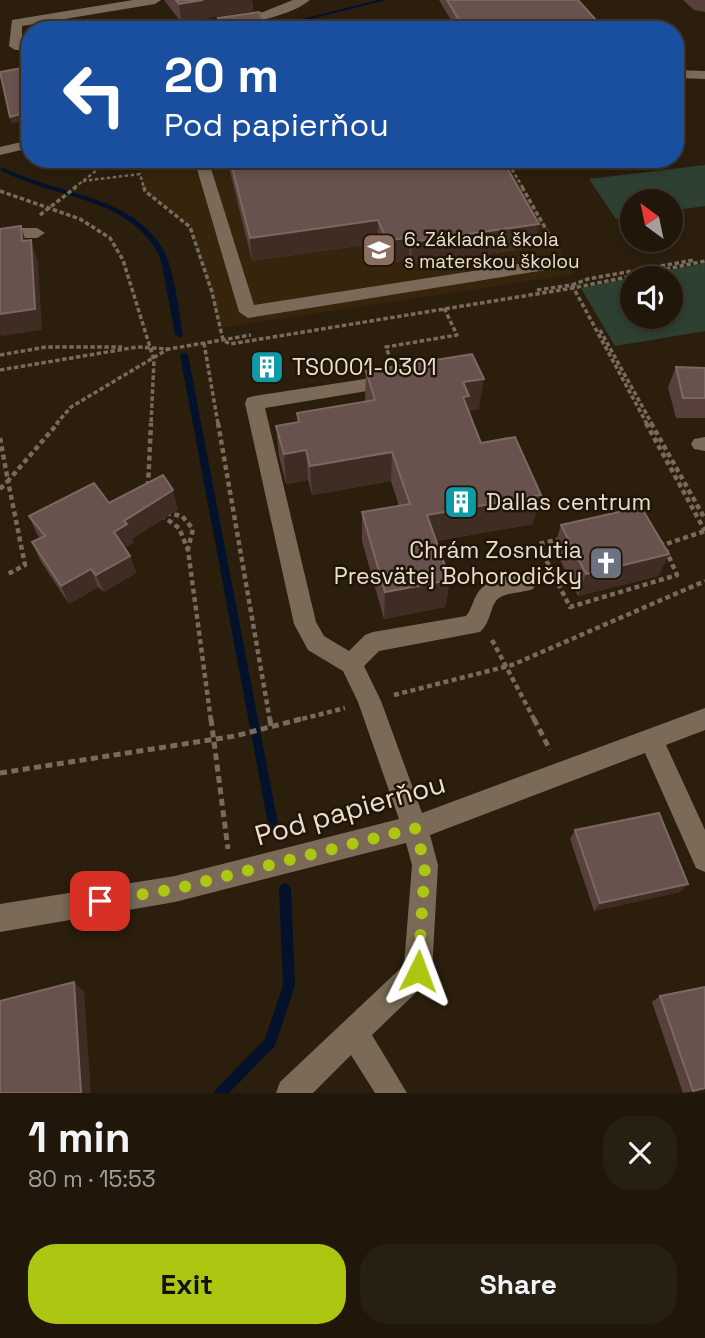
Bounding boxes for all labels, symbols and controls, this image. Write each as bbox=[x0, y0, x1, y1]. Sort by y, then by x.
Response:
text: 20 m bbox=[164, 44, 279, 106]
icon: left bbox=[49, 49, 140, 140]
text: Pod papierňou bbox=[164, 105, 389, 145]
north arrow bbox=[620, 189, 682, 252]
map controls bbox=[620, 189, 683, 329]
place label: 6. Základná škola s materskou školou bbox=[404, 227, 580, 274]
school or university icon: 6. Základná škola s materskou školou bbox=[360, 231, 398, 269]
button: sound bbox=[620, 266, 683, 329]
building icon: TS0001-0301 bbox=[248, 348, 286, 386]
place label: TS0001-0301 bbox=[292, 352, 437, 382]
building icon: Dallas centrum bbox=[442, 483, 480, 521]
place label: Dallas centrum bbox=[486, 487, 651, 517]
place label: Chrám Zosnutia Presvätej Bohorodičky bbox=[334, 535, 582, 591]
church icon: Chrám Zosnutia Presvätej Bohorodičky bbox=[587, 544, 625, 582]
street label: Pod papierňou bbox=[251, 765, 449, 853]
pin bbox=[70, 871, 130, 931]
icon: arrive bbox=[81, 882, 119, 920]
position arrow bbox=[381, 934, 455, 1008]
text: 1 min bbox=[28, 1111, 131, 1164]
button: close bbox=[603, 1116, 677, 1190]
text: 80 m · 15:53 bbox=[28, 1164, 156, 1194]
button: Exit bbox=[28, 1244, 346, 1324]
button: Share bbox=[360, 1244, 677, 1324]

